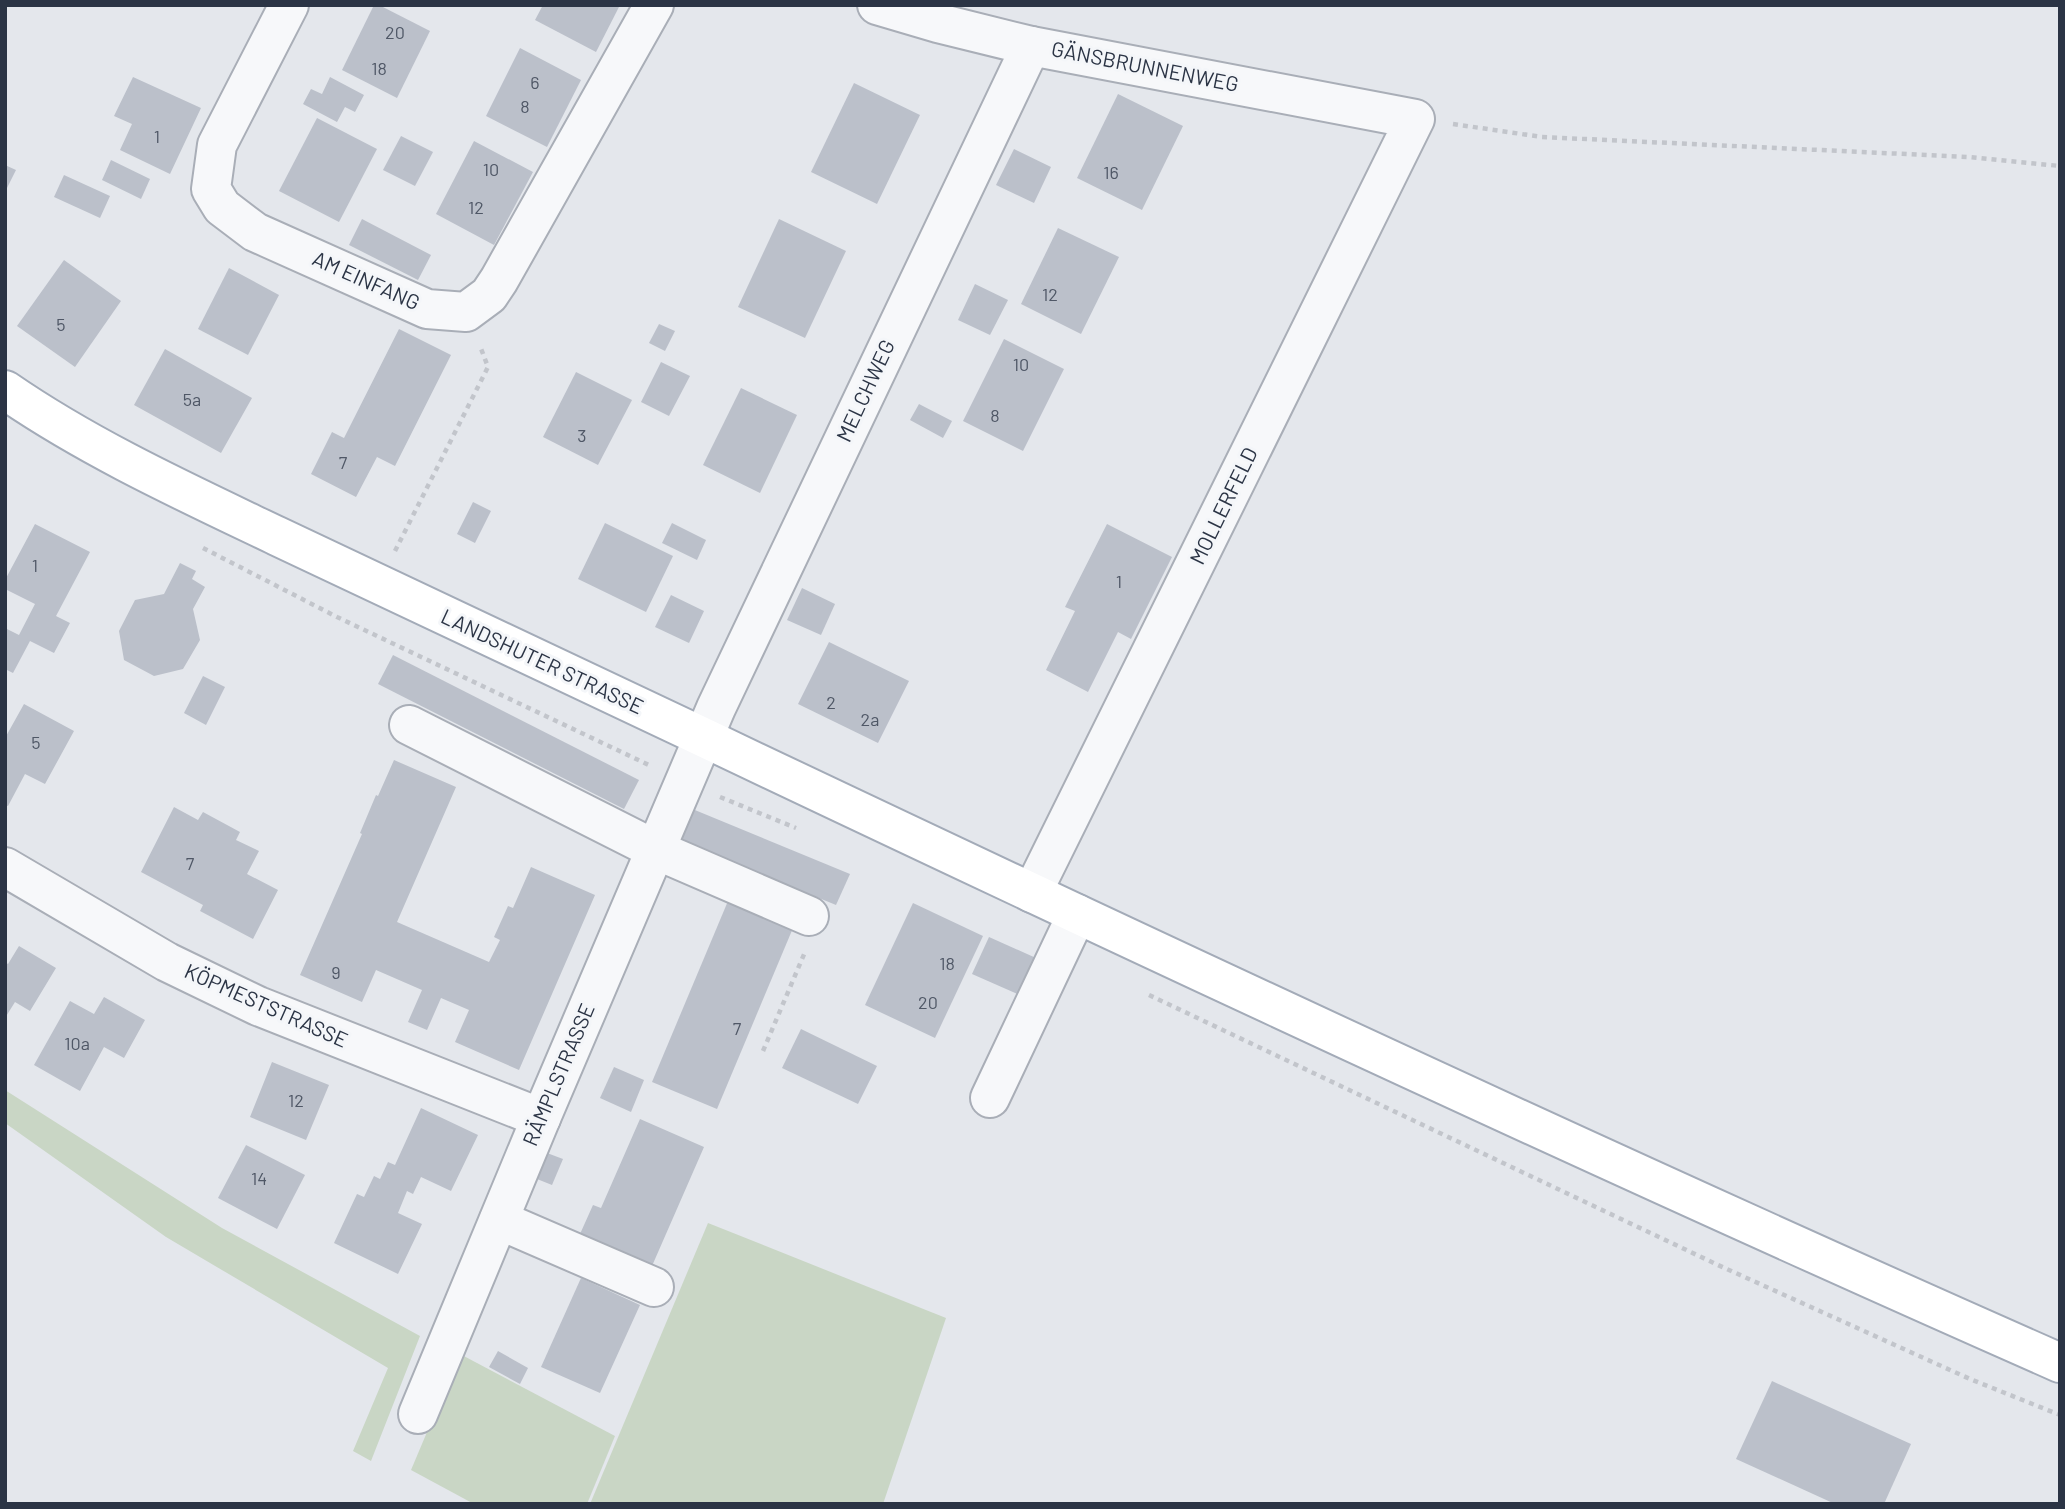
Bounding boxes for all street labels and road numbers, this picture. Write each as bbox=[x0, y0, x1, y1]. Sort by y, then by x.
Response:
street label: GÄNSBRUNNENWEG bbox=[1050, 35, 1241, 96]
street label: AM EINFANG bbox=[309, 245, 424, 314]
street label: MELCHWEG bbox=[830, 335, 899, 445]
street label: MOLLERFELD bbox=[1184, 443, 1262, 568]
street label: LANDSHUTER STRASSE bbox=[437, 603, 648, 719]
street label: KÖPMESTSTRASSE bbox=[181, 957, 352, 1052]
street label: RÄMPLSTRASSE bbox=[516, 999, 599, 1149]

